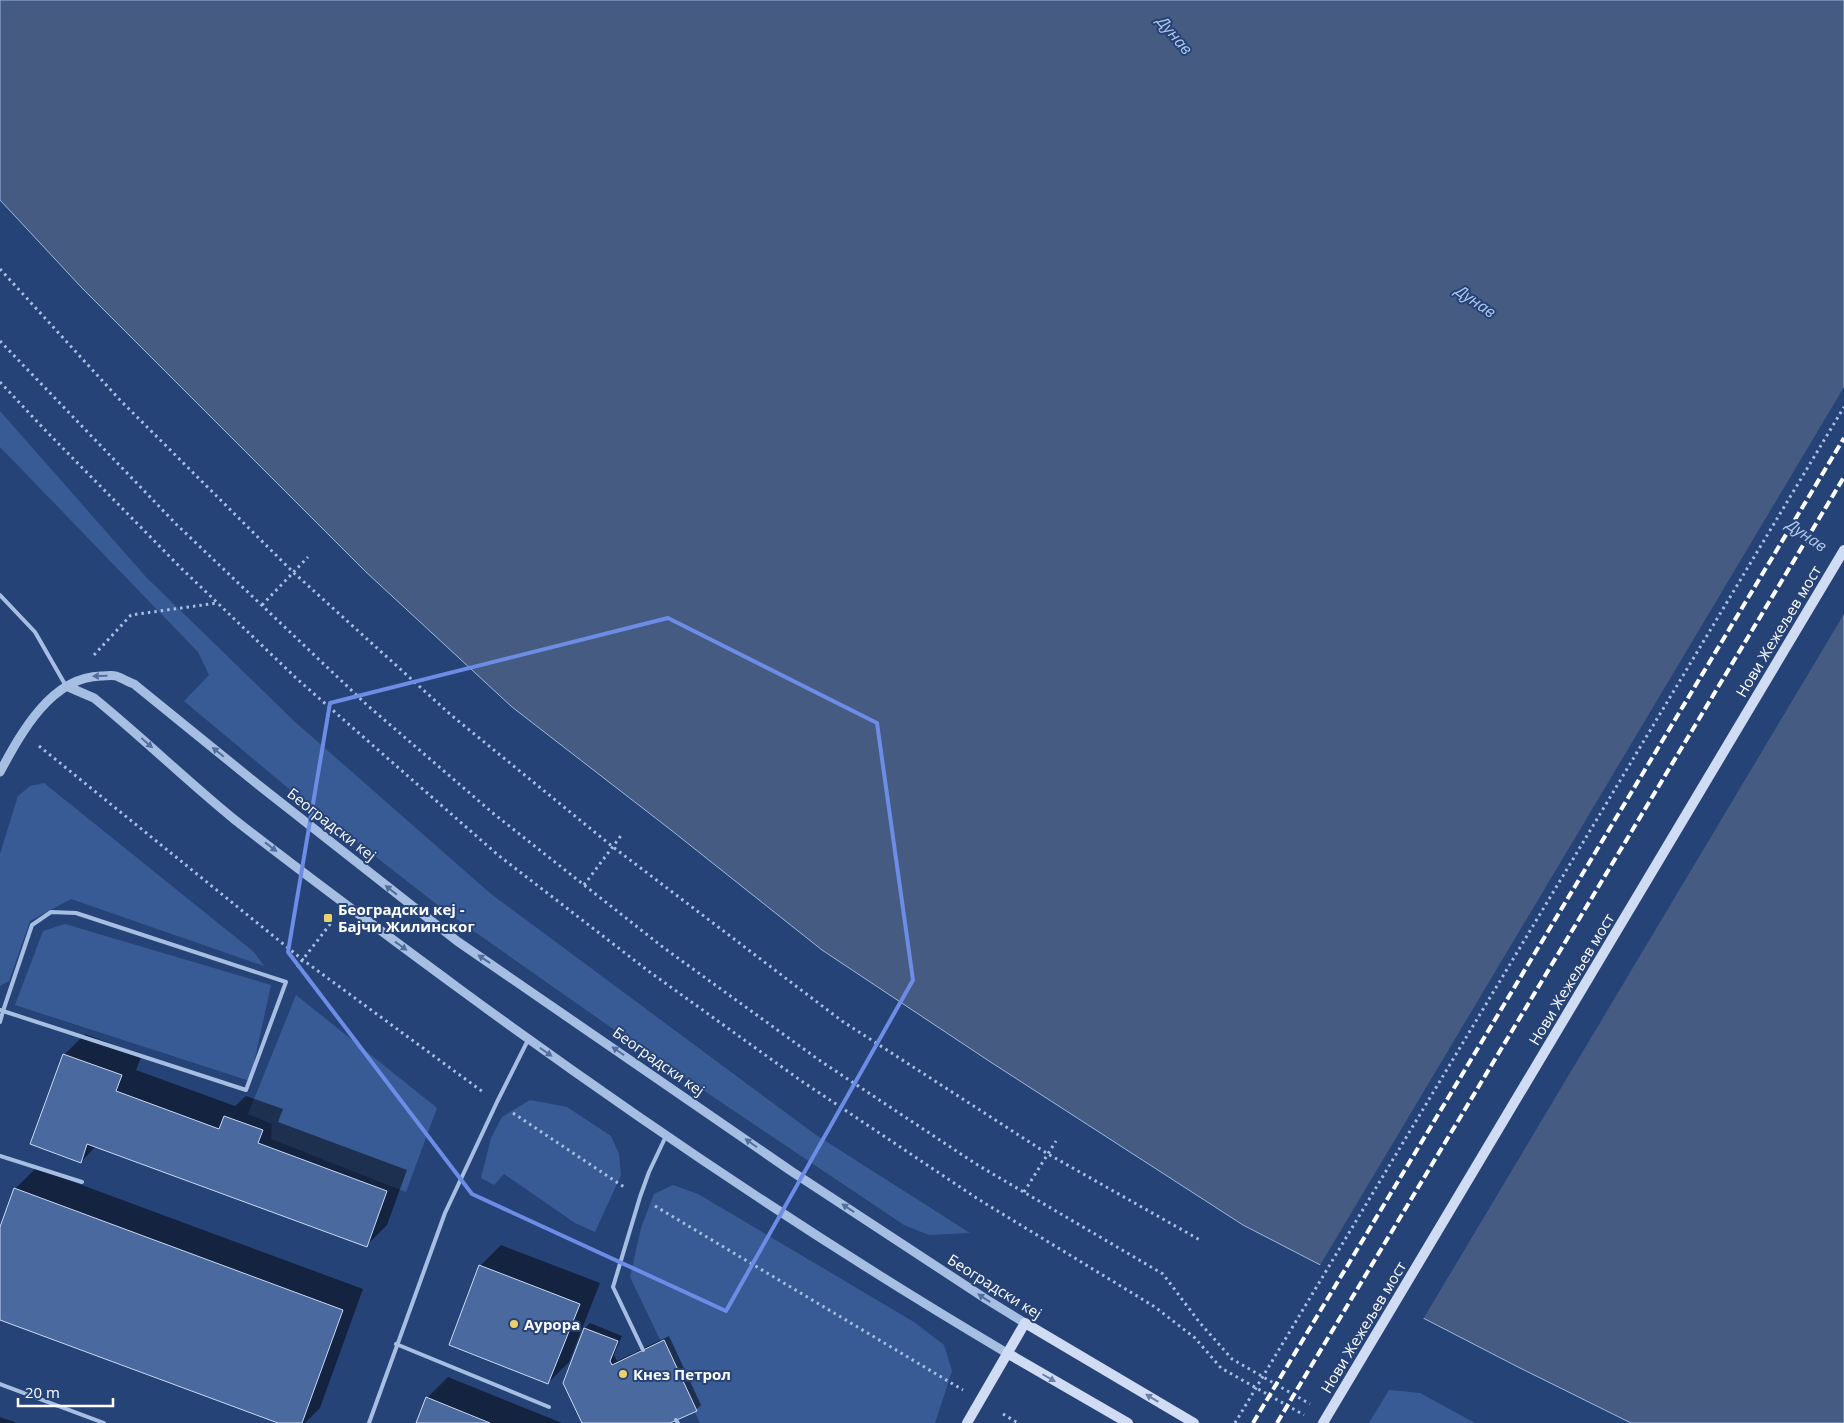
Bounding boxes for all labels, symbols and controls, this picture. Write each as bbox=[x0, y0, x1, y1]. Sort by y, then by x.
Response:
water label: Дунав bbox=[1151, 9, 1198, 59]
water label: Дунав bbox=[1450, 278, 1501, 323]
water label: Дунав bbox=[1781, 512, 1832, 557]
street label: Нови Жежељев мост bbox=[1731, 561, 1825, 701]
one-way arrow bbox=[92, 672, 108, 680]
one-way arrow bbox=[140, 738, 153, 749]
one-way arrow bbox=[212, 747, 225, 758]
street label: Београдски кеј bbox=[283, 783, 381, 865]
one-way arrow bbox=[265, 842, 278, 853]
one-way arrow bbox=[385, 884, 398, 895]
place label: Београдски кеј - Бајчи Жилинског bbox=[338, 899, 475, 936]
street label: Нови Жежељев мост bbox=[1524, 909, 1618, 1049]
marker: Београдски кеј - Бајчи Жилинског bbox=[322, 912, 334, 924]
one-way arrow bbox=[394, 941, 408, 951]
one-way arrow bbox=[477, 954, 490, 964]
street label: Београдски кеј bbox=[609, 1022, 709, 1100]
one-way arrow bbox=[611, 1046, 624, 1056]
one-way arrow bbox=[539, 1047, 553, 1057]
one-way arrow bbox=[745, 1138, 758, 1148]
one-way arrow bbox=[841, 1204, 855, 1213]
street label: Београдски кеј bbox=[944, 1249, 1046, 1323]
street label: Нови Жежељев мост bbox=[1316, 1257, 1410, 1397]
one-way arrow bbox=[977, 1293, 990, 1303]
place label: Аурора bbox=[524, 1314, 580, 1334]
marker: Аурора bbox=[508, 1318, 520, 1330]
place label: Кнез Петрол bbox=[633, 1364, 731, 1384]
marker: Кнез Петрол bbox=[617, 1368, 629, 1380]
one-way arrow bbox=[1042, 1373, 1056, 1382]
scale bar bbox=[18, 1376, 112, 1408]
text: 20 m bbox=[25, 1382, 60, 1402]
one-way arrow bbox=[1146, 1394, 1159, 1403]

